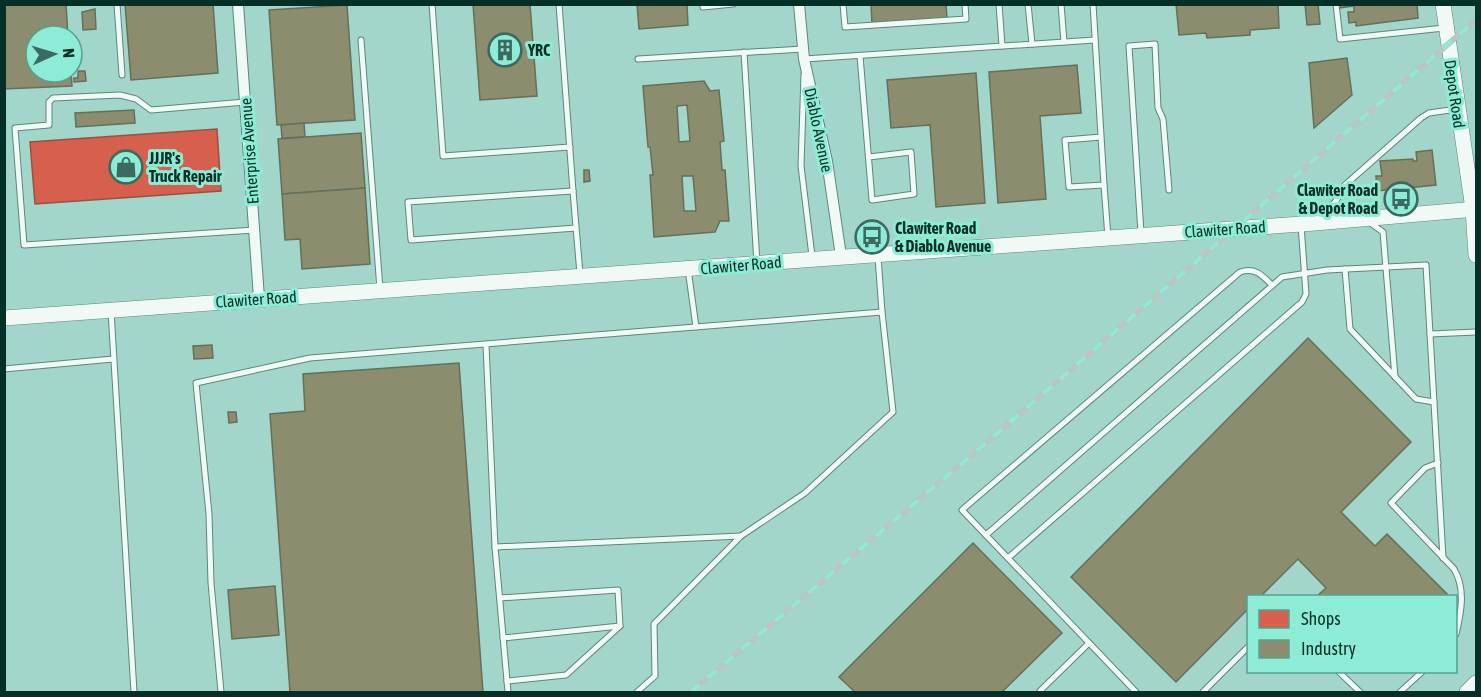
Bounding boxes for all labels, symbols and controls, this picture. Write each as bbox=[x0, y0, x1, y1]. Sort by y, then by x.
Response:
north arrow bbox=[24, 24, 84, 84]
building icon: YRC bbox=[487, 32, 523, 68]
place label: YRC bbox=[527, 41, 551, 59]
text: N bbox=[60, 48, 78, 58]
street label: Depot Road bbox=[1440, 59, 1469, 129]
street label: Diablo Avenue bbox=[801, 86, 837, 174]
street label: Enterprise Avenue bbox=[236, 97, 263, 205]
shop icon: JJJR's Truck Repair bbox=[108, 149, 144, 185]
place label: JJJR's Truck Repair bbox=[148, 149, 222, 185]
place label: Clawiter Road & Depot Road bbox=[1297, 181, 1378, 217]
bus stop icon: Clawiter Road & Depot Road bbox=[1383, 181, 1419, 217]
street label: Clawiter Road bbox=[1184, 217, 1266, 241]
bus stop icon: Clawiter Road & Diablo Avenue bbox=[854, 219, 890, 255]
place label: Clawiter Road & Diablo Avenue bbox=[895, 219, 991, 255]
street label: Clawiter Road bbox=[700, 252, 782, 278]
street label: Clawiter Road bbox=[215, 287, 297, 311]
legend bbox=[1247, 595, 1457, 673]
text: Shops bbox=[1301, 608, 1341, 629]
text: Industry bbox=[1301, 638, 1356, 659]

